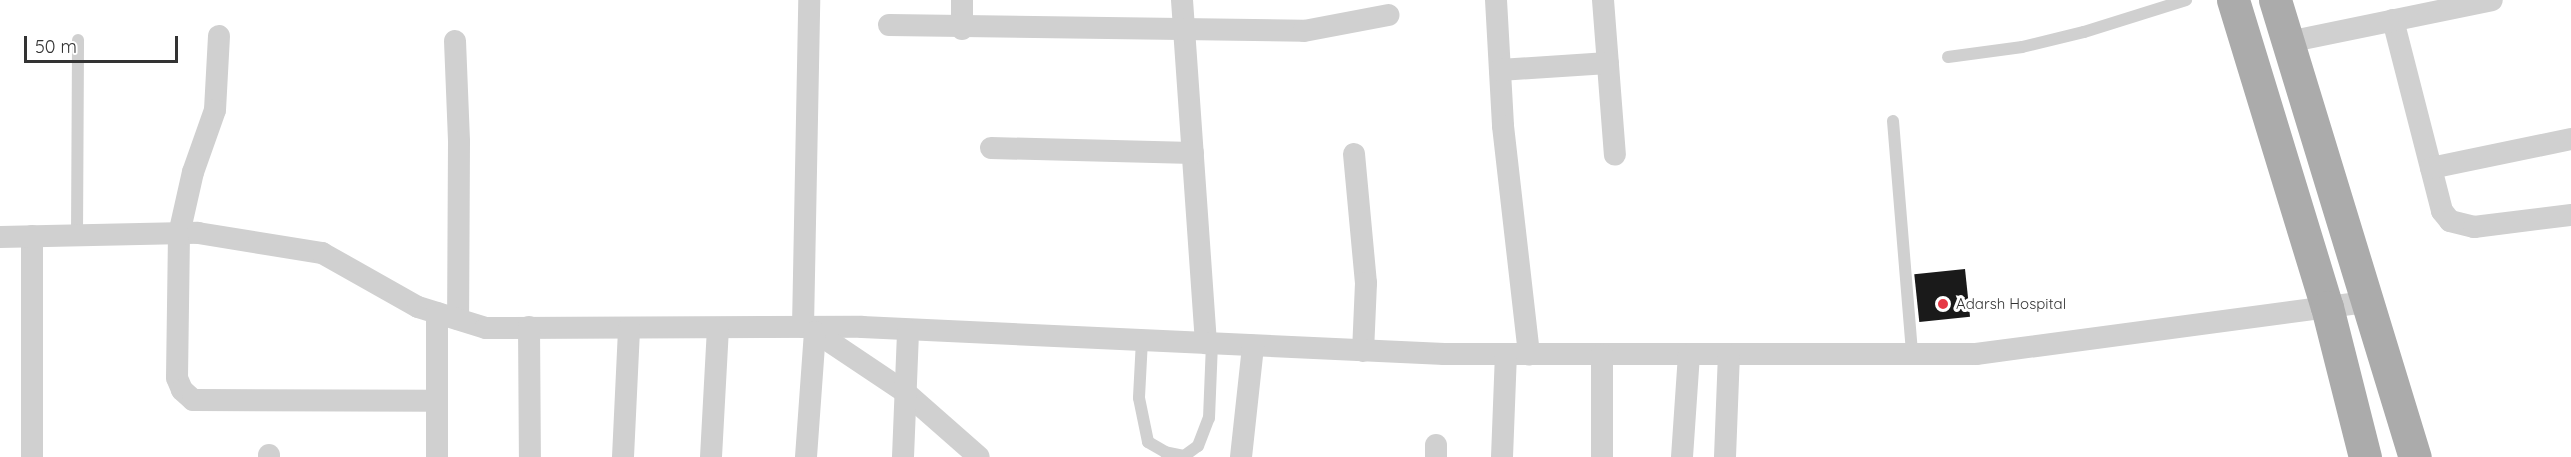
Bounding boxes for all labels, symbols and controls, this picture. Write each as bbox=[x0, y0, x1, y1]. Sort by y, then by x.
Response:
scale bar bbox=[27, 24, 182, 62]
text: 50 m bbox=[35, 35, 77, 58]
marker: Adarsh Hospital bbox=[1934, 295, 1952, 313]
place label: Adarsh Hospital bbox=[1956, 295, 2066, 313]

